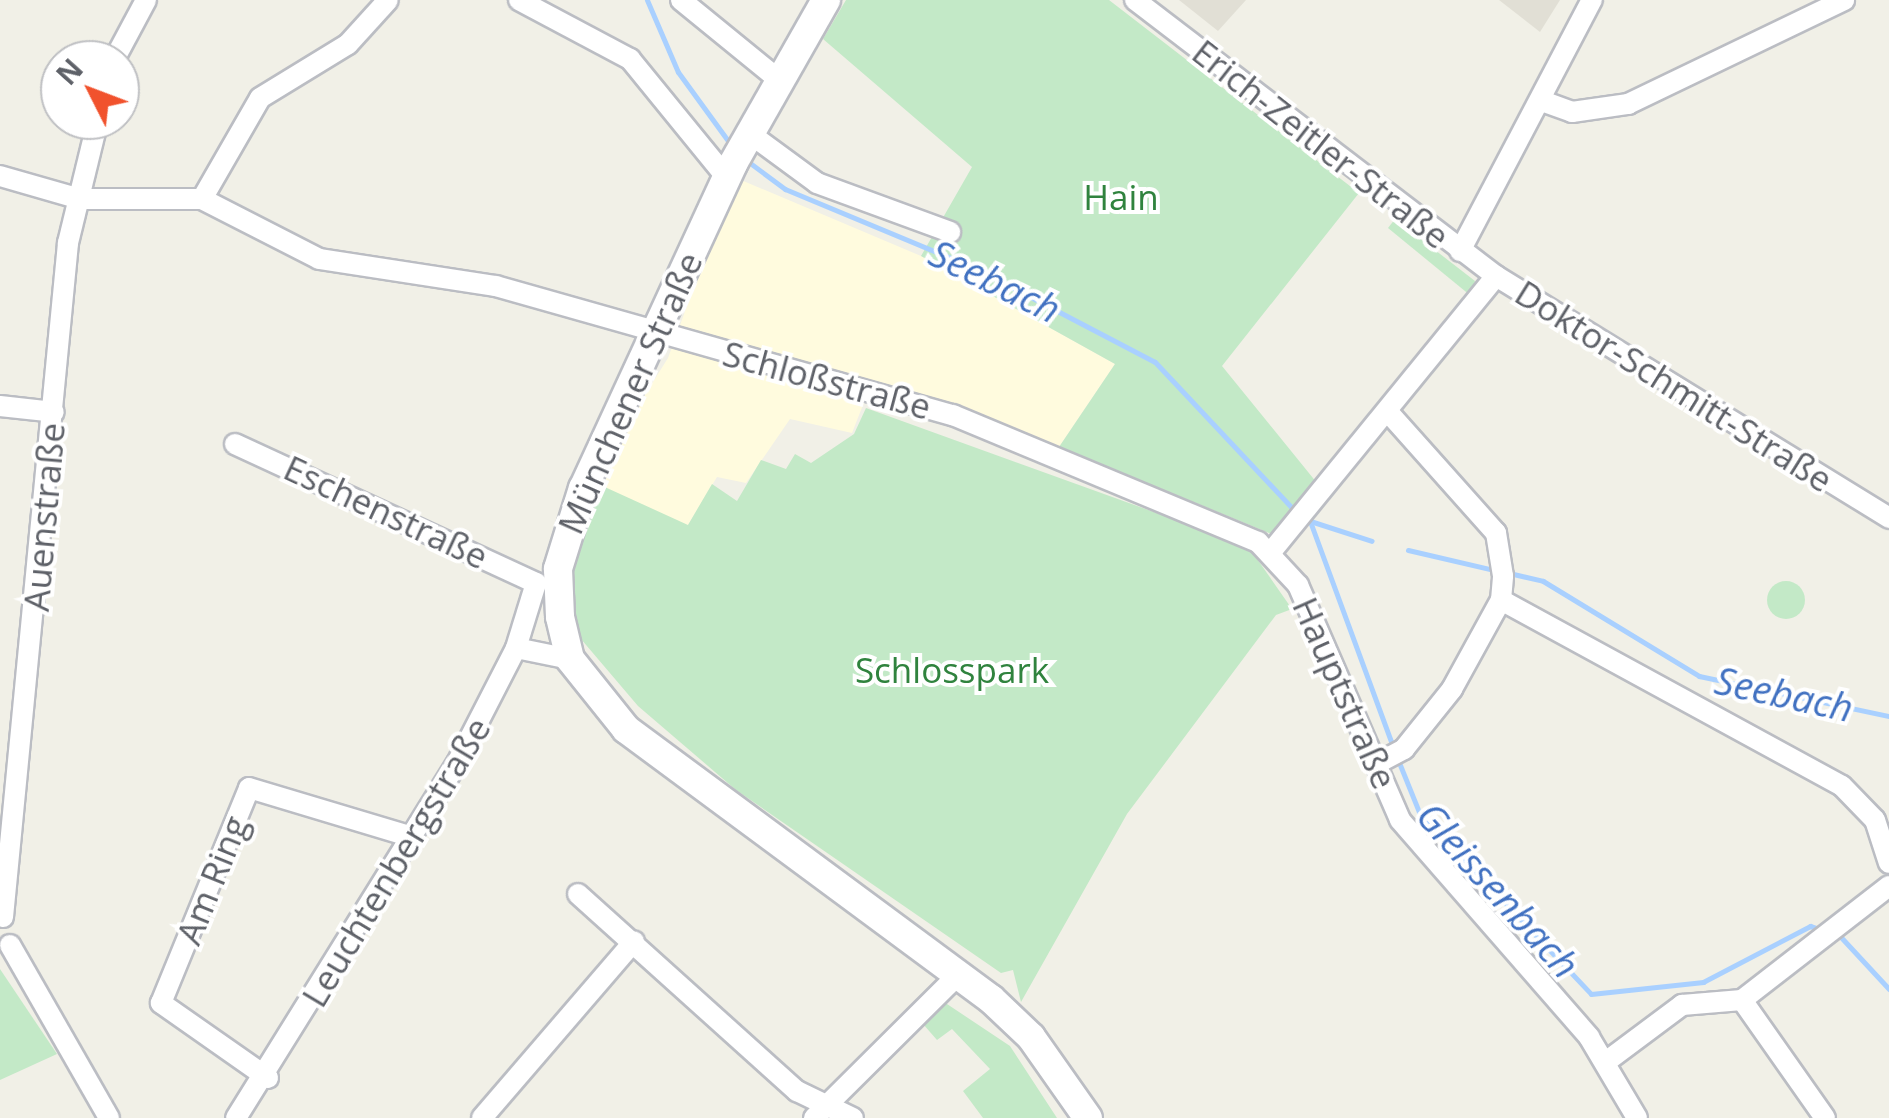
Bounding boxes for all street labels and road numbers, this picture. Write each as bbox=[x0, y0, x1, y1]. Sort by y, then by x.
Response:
street label: Erich-Zeitler-Straße bbox=[1184, 31, 1458, 257]
street label: Münchener Straße bbox=[549, 246, 711, 540]
street label: Doktor-Schmitt-Straße bbox=[1508, 271, 1840, 501]
street label: Schloßstraße bbox=[718, 332, 936, 428]
street label: Auenstraße bbox=[15, 421, 73, 613]
street label: Eschenstraße bbox=[278, 447, 494, 577]
street label: Hauptstraße bbox=[1284, 591, 1406, 795]
street label: Leuchtenbergstraße bbox=[293, 710, 499, 1014]
street label: Am Ring bbox=[167, 810, 257, 950]

